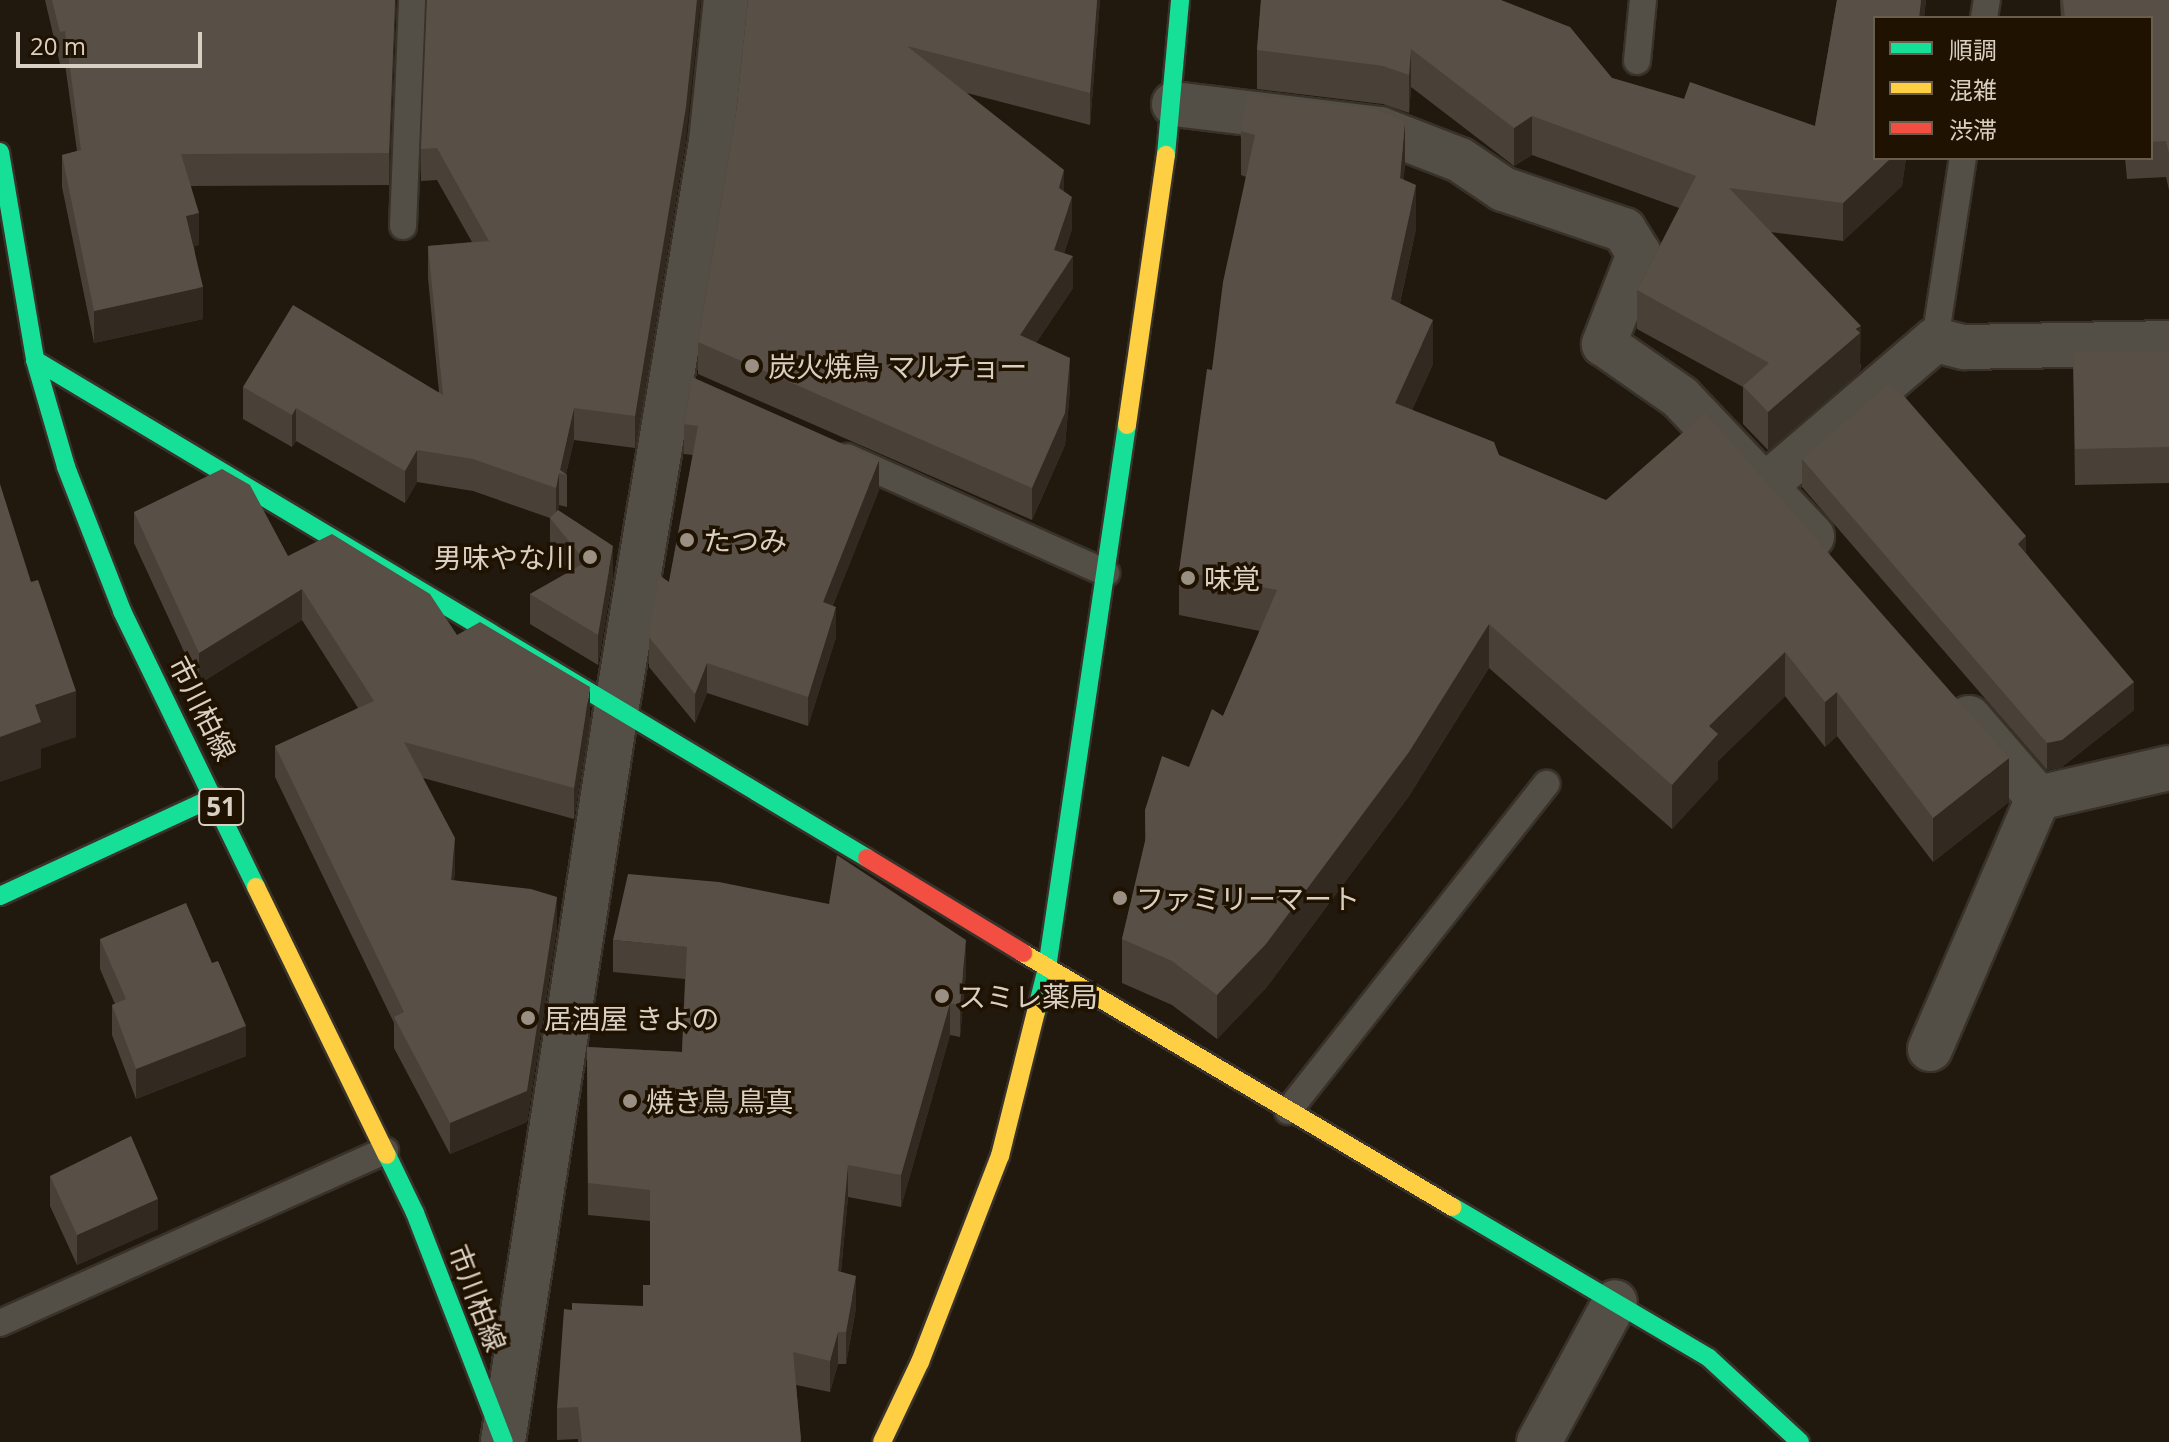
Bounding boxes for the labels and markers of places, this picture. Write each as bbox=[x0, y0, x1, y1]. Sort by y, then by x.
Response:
place label: 炭火焼鳥 マルチョー bbox=[768, 349, 1027, 383]
marker: 炭火焼鳥 マルチョー bbox=[743, 357, 761, 375]
place label: たつみ bbox=[703, 523, 787, 557]
marker: たつみ bbox=[678, 531, 696, 549]
place label: 男味やな川 bbox=[434, 540, 574, 574]
marker: 男味やな川 bbox=[581, 548, 599, 566]
place label: 味覚 bbox=[1204, 561, 1260, 595]
marker: 味覚 bbox=[1179, 569, 1197, 587]
place label: ファミリーマート bbox=[1136, 881, 1360, 915]
marker: ファミリーマート bbox=[1111, 889, 1129, 907]
place label: スミレ薬局 bbox=[958, 979, 1098, 1013]
marker: スミレ薬局 bbox=[933, 987, 951, 1005]
place label: 居酒屋 きよの bbox=[544, 1001, 719, 1035]
marker: 居酒屋 きよの bbox=[519, 1009, 537, 1027]
place label: 焼き鳥 鳥真 bbox=[646, 1084, 793, 1118]
marker: 焼き鳥 鳥真 bbox=[621, 1092, 639, 1110]

